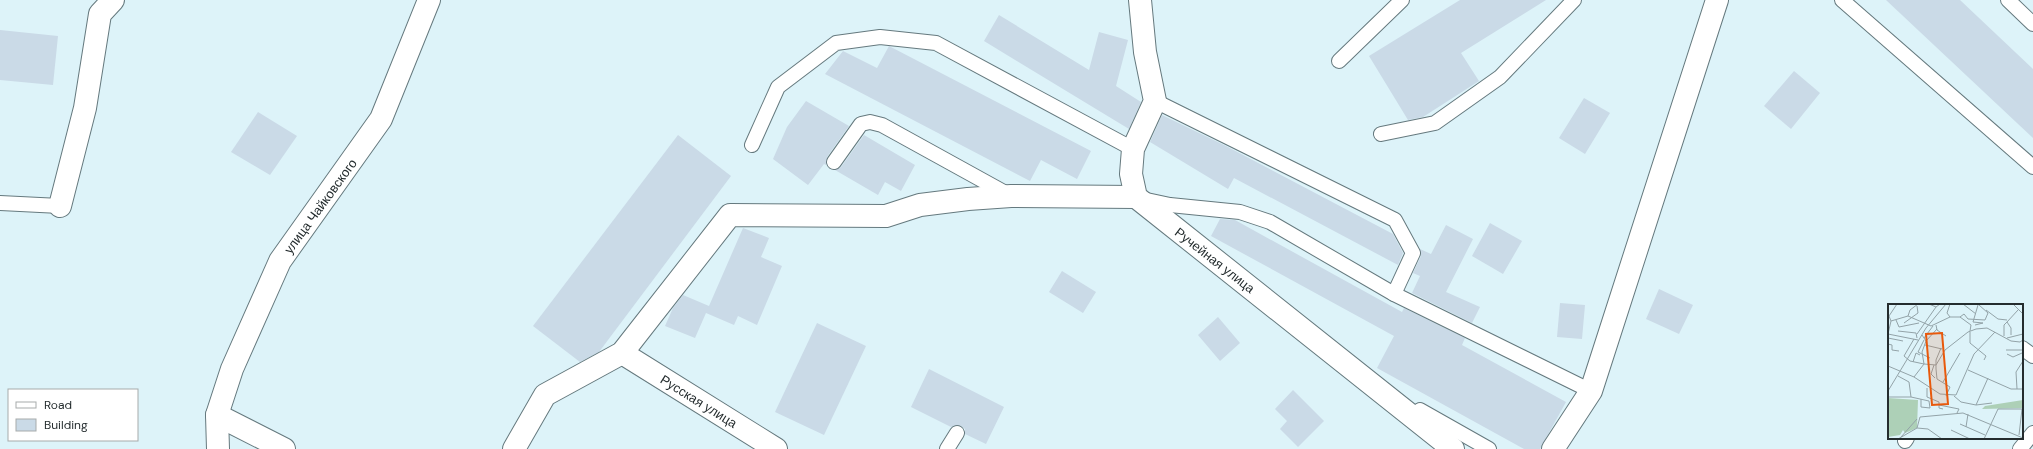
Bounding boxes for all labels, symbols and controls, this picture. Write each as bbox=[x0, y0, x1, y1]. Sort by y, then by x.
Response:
street label: улица Чайковского bbox=[280, 155, 361, 257]
street label: Ручейная улица bbox=[1171, 224, 1259, 297]
inset map bbox=[1888, 304, 2023, 439]
street label: Русская улица bbox=[657, 371, 741, 432]
legend bbox=[8, 389, 138, 441]
text: Road bbox=[44, 397, 72, 413]
text: Building bbox=[44, 417, 88, 433]

